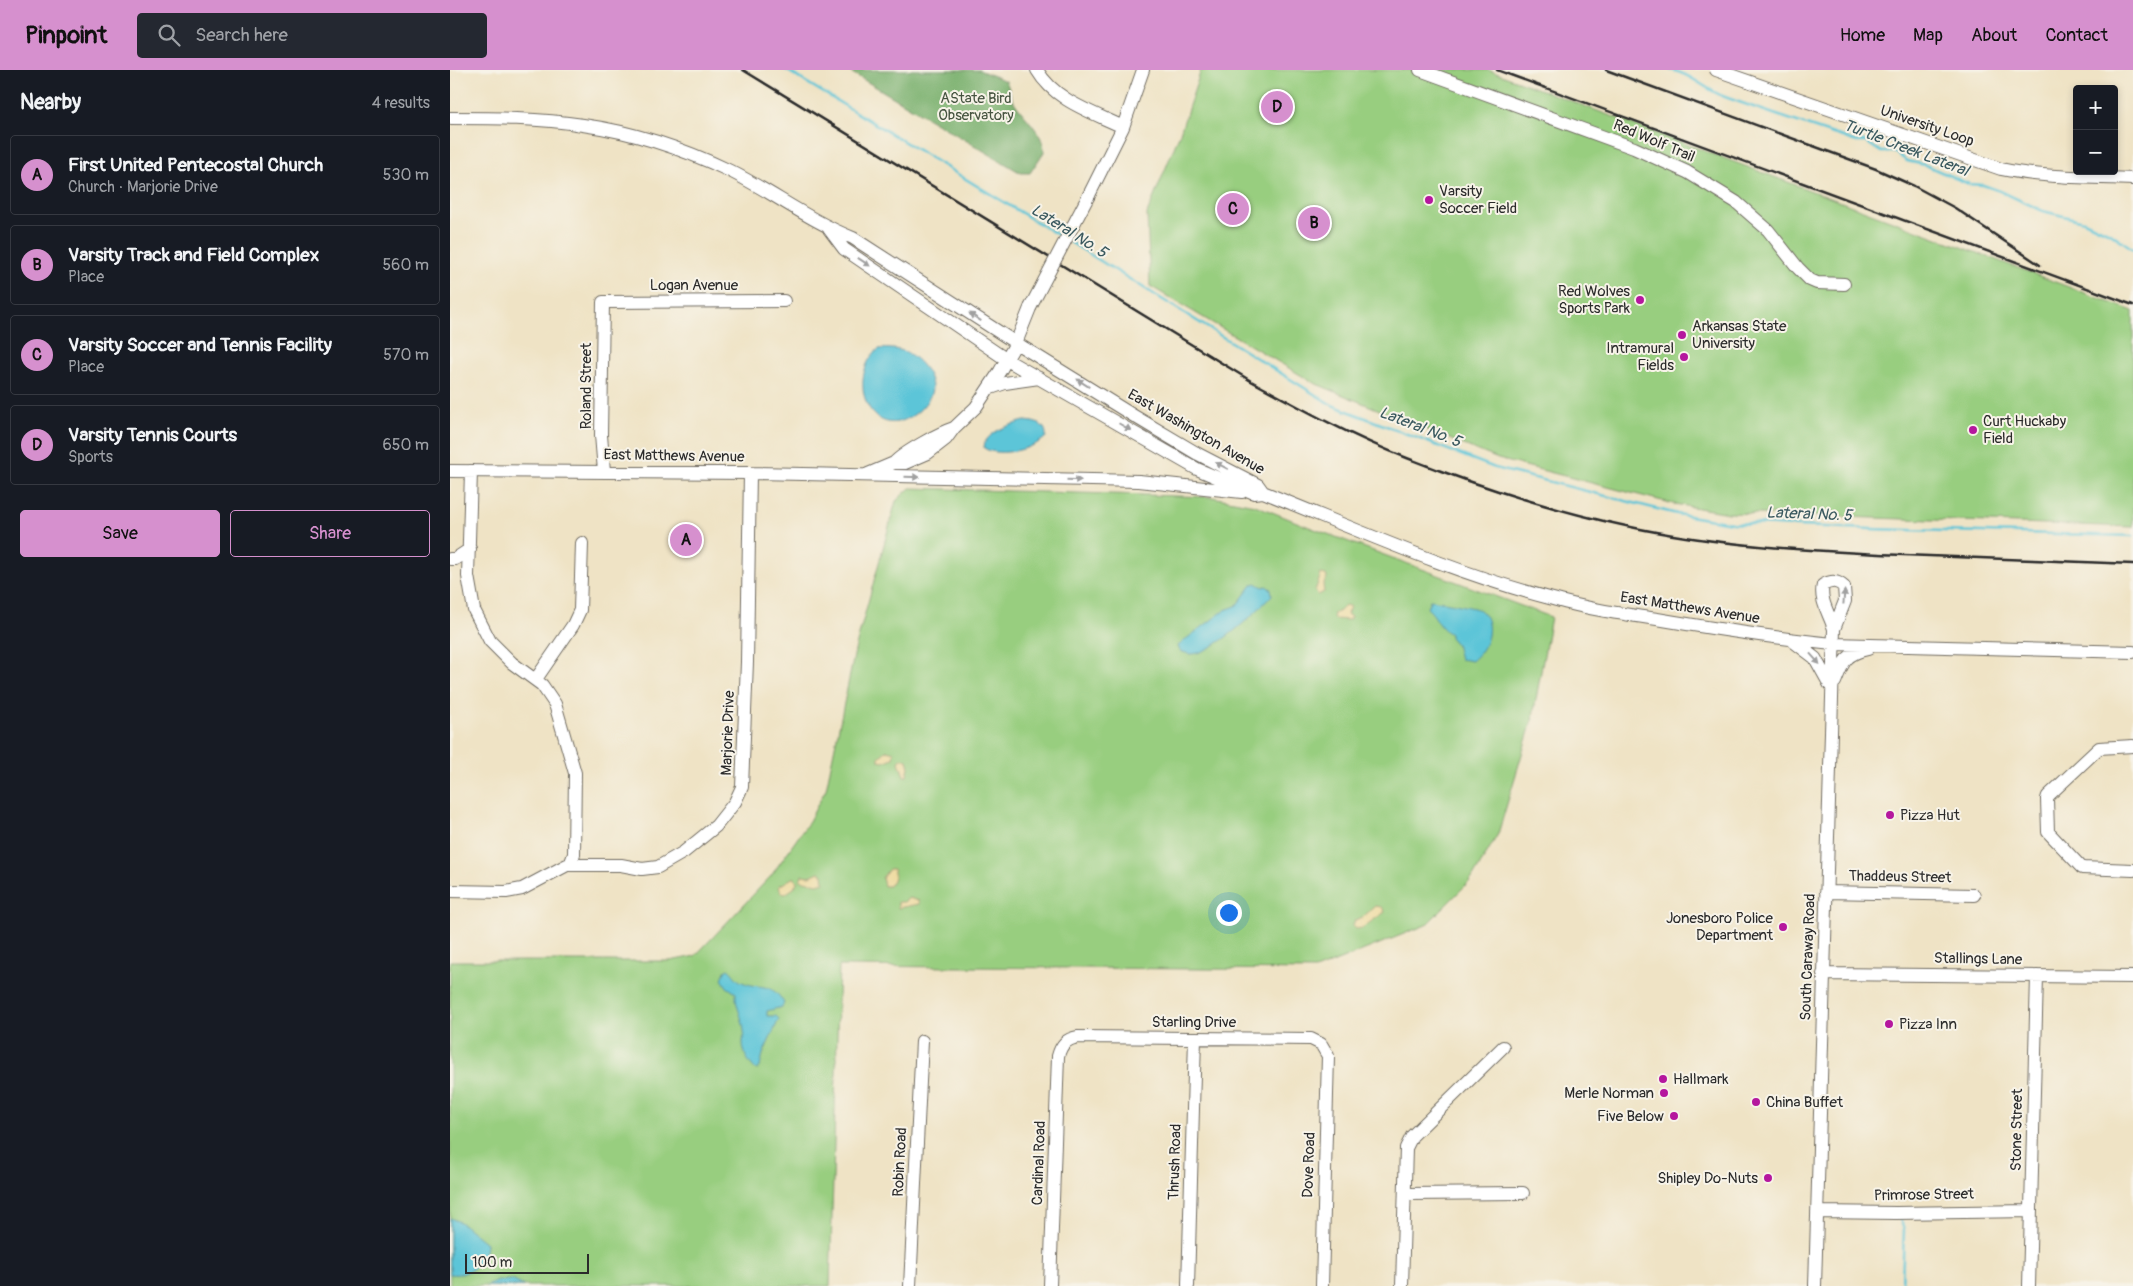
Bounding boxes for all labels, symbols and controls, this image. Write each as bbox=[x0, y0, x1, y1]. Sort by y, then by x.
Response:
search box bbox=[137, 13, 487, 58]
text: Pinpoint bbox=[25, 21, 107, 50]
icon: search bbox=[155, 21, 183, 49]
text: Search here bbox=[195, 23, 288, 47]
text: Home bbox=[1840, 24, 1885, 47]
text: Map bbox=[1913, 24, 1943, 47]
text: About bbox=[1971, 24, 2017, 47]
text: Contact bbox=[2045, 24, 2108, 47]
map controls bbox=[2073, 85, 2118, 175]
button: + bbox=[2073, 85, 2118, 130]
pin: D bbox=[1261, 88, 1293, 126]
text: Nearby bbox=[20, 89, 81, 116]
park label: AState Bird Observatory bbox=[938, 89, 1014, 125]
text: 4 results bbox=[372, 93, 430, 113]
street label: University Loop bbox=[1878, 101, 1976, 151]
street label: Red Wolf Trail bbox=[1610, 115, 1698, 167]
water label: Turtle Creek Lateral bbox=[1841, 115, 1973, 182]
button: − bbox=[2073, 130, 2118, 175]
text: First United Pentecostal Church bbox=[68, 153, 323, 177]
text: A bbox=[32, 165, 42, 185]
text: 530 m bbox=[383, 165, 429, 185]
text: Church · Marjorie Drive bbox=[68, 177, 218, 197]
place label: Varsity Soccer Field bbox=[1439, 182, 1517, 218]
pin: C bbox=[1217, 190, 1249, 228]
marker: Varsity Soccer Field bbox=[1423, 194, 1435, 206]
water label: Lateral No. 5 bbox=[1027, 200, 1113, 263]
pin: B bbox=[1298, 204, 1330, 242]
text: Varsity Track and Field Complex bbox=[68, 243, 319, 267]
text: B bbox=[32, 255, 42, 275]
text: 560 m bbox=[382, 255, 429, 275]
one-way arrow bbox=[857, 258, 870, 267]
text: Place bbox=[68, 267, 104, 287]
street label: Logan Avenue bbox=[650, 276, 739, 295]
place label: Red Wolves Sports Park bbox=[1558, 282, 1631, 318]
marker: Red Wolves Sports Park bbox=[1634, 294, 1646, 306]
one-way arrow bbox=[969, 312, 982, 322]
place label: Arkansas State University bbox=[1692, 317, 1787, 353]
marker: Arkansas State University bbox=[1676, 329, 1688, 341]
text: Varsity Soccer and Tennis Facility bbox=[68, 333, 332, 357]
place label: Intramural Fields bbox=[1606, 339, 1674, 375]
street label: Roland Street bbox=[577, 342, 596, 429]
text: C bbox=[32, 345, 42, 365]
text: 570 m bbox=[383, 345, 429, 365]
marker: Intramural Fields bbox=[1678, 351, 1690, 363]
text: Place bbox=[68, 357, 104, 377]
one-way arrow bbox=[1076, 378, 1089, 388]
street label: East Washington Avenue bbox=[1124, 385, 1268, 479]
water label: Lateral No. 5 bbox=[1376, 402, 1466, 453]
place label: Curt Huckaby Field bbox=[1983, 412, 2067, 448]
text: Varsity Tennis Courts bbox=[68, 423, 237, 447]
one-way arrow bbox=[1119, 423, 1132, 432]
marker: Curt Huckaby Field bbox=[1967, 424, 1979, 436]
text: D bbox=[32, 435, 42, 455]
text: 650 m bbox=[382, 435, 429, 455]
street label: East Matthews Avenue bbox=[603, 445, 745, 467]
text: Sports bbox=[68, 447, 113, 467]
one-way arrow bbox=[1215, 462, 1229, 470]
one-way arrow bbox=[904, 473, 920, 481]
one-way arrow bbox=[1067, 476, 1083, 484]
water label: Lateral No. 5 bbox=[1766, 503, 1855, 526]
button: Save bbox=[20, 510, 220, 557]
button: Share bbox=[230, 510, 430, 557]
pin: A bbox=[670, 521, 702, 559]
street label: East Matthews Avenue bbox=[1619, 588, 1762, 628]
one-way arrow bbox=[1840, 588, 1848, 604]
one-way arrow bbox=[1809, 652, 1820, 665]
street label: Marjorie Drive bbox=[717, 689, 739, 776]
place label: Pizza Hut bbox=[1900, 806, 1961, 825]
marker: Pizza Hut bbox=[1884, 809, 1896, 821]
street label: Thaddeus Street bbox=[1848, 867, 1952, 887]
street label: South Caraway Road bbox=[1796, 893, 1820, 1021]
your location bbox=[1216, 900, 1242, 926]
place label: Jonesboro Police Department bbox=[1666, 909, 1774, 945]
marker: Jonesboro Police Department bbox=[1777, 921, 1789, 933]
street label: Stallings Lane bbox=[1934, 949, 2023, 969]
street label: Starling Drive bbox=[1152, 1013, 1237, 1032]
place label: Pizza Inn bbox=[1899, 1015, 1957, 1034]
marker: Pizza Inn bbox=[1883, 1018, 1895, 1030]
place label: Hallmark bbox=[1673, 1070, 1729, 1089]
marker: Hallmark bbox=[1657, 1073, 1669, 1085]
place label: Merle Norman bbox=[1564, 1084, 1654, 1103]
marker: Merle Norman bbox=[1658, 1087, 1670, 1099]
street label: Stone Street bbox=[2007, 1088, 2027, 1171]
place label: China Buffet bbox=[1766, 1093, 1844, 1112]
marker: China Buffet bbox=[1750, 1096, 1762, 1108]
place label: Five Below bbox=[1597, 1107, 1664, 1126]
marker: Five Below bbox=[1668, 1110, 1680, 1122]
street label: Cardinal Road bbox=[1028, 1120, 1050, 1206]
street label: Thrush Road bbox=[1164, 1124, 1186, 1200]
street label: Robin Road bbox=[889, 1127, 911, 1197]
street label: Dove Road bbox=[1298, 1132, 1320, 1198]
place label: Shipley Do-Nuts bbox=[1657, 1169, 1758, 1188]
marker: Shipley Do-Nuts bbox=[1762, 1172, 1774, 1184]
street label: Primrose Street bbox=[1874, 1185, 1975, 1205]
scale bar bbox=[465, 1251, 589, 1274]
text: 100 m bbox=[472, 1254, 512, 1271]

